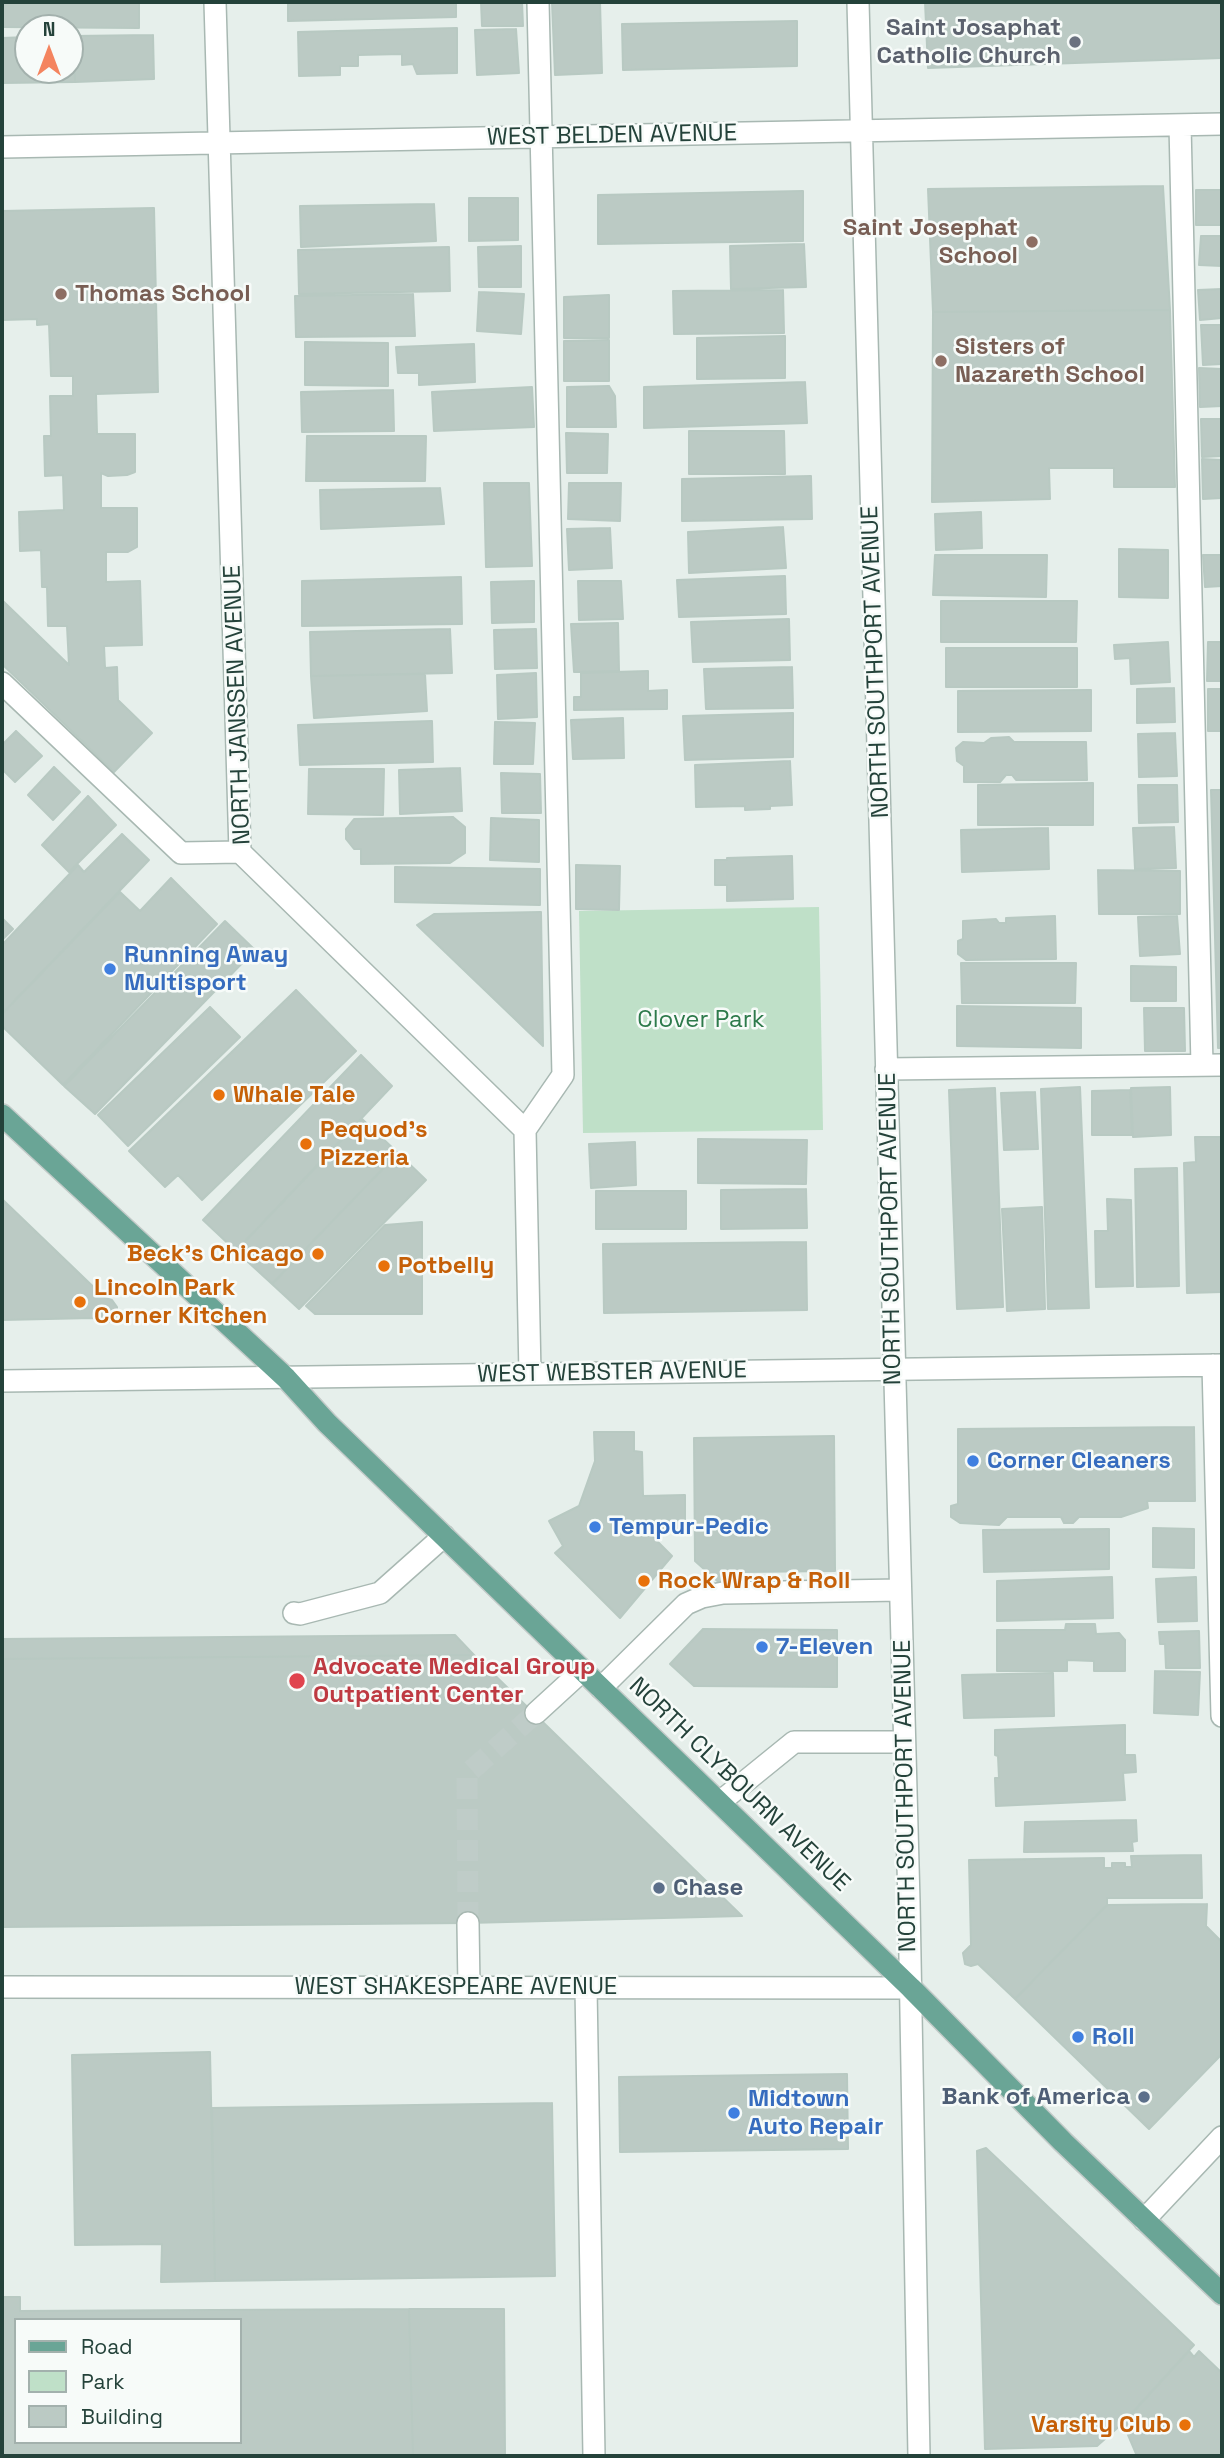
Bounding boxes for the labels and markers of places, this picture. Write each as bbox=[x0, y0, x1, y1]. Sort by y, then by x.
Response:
place label: Saint Josaphat Catholic Church bbox=[876, 14, 1061, 70]
marker: Saint Josaphat Catholic Church bbox=[1067, 34, 1083, 50]
place label: Saint Josephat School bbox=[843, 214, 1018, 270]
marker: Saint Josephat School bbox=[1024, 234, 1040, 250]
place label: Thomas School bbox=[75, 280, 251, 308]
marker: Thomas School bbox=[53, 286, 69, 302]
place label: Sisters of Nazareth School bbox=[955, 333, 1145, 389]
marker: Sisters of Nazareth School bbox=[933, 353, 949, 369]
place label: Running Away Multisport bbox=[124, 941, 288, 997]
marker: Running Away Multisport bbox=[102, 961, 118, 977]
place label: Whale Tale bbox=[233, 1081, 356, 1109]
marker: Whale Tale bbox=[211, 1087, 227, 1103]
place label: Pequod’s Pizzeria bbox=[320, 1116, 428, 1172]
marker: Pequod’s Pizzeria bbox=[298, 1136, 314, 1152]
place label: Beck’s Chicago bbox=[127, 1240, 304, 1268]
marker: Beck’s Chicago bbox=[310, 1246, 326, 1262]
place label: Potbelly bbox=[398, 1252, 494, 1280]
marker: Potbelly bbox=[376, 1258, 392, 1274]
place label: Lincoln Park Corner Kitchen bbox=[94, 1274, 267, 1330]
marker: Lincoln Park Corner Kitchen bbox=[72, 1294, 88, 1310]
place label: Corner Cleaners bbox=[987, 1447, 1171, 1475]
marker: Corner Cleaners bbox=[965, 1453, 981, 1469]
place label: Tempur-Pedic bbox=[609, 1513, 769, 1541]
marker: Tempur-Pedic bbox=[587, 1519, 603, 1535]
place label: Rock Wrap & Roll bbox=[658, 1567, 851, 1595]
marker: Rock Wrap & Roll bbox=[636, 1573, 652, 1589]
place label: 7-Eleven bbox=[776, 1633, 873, 1661]
marker: 7-Eleven bbox=[754, 1639, 770, 1655]
place label: Advocate Medical Group Outpatient Center bbox=[313, 1653, 595, 1709]
marker: Advocate Medical Group Outpatient Center bbox=[287, 1671, 307, 1691]
place label: Chase bbox=[673, 1874, 743, 1902]
marker: Chase bbox=[651, 1880, 667, 1896]
place label: Roll bbox=[1092, 2023, 1135, 2051]
marker: Roll bbox=[1070, 2029, 1086, 2045]
place label: Bank of America bbox=[942, 2083, 1130, 2111]
place label: Midtown Auto Repair bbox=[748, 2085, 883, 2141]
marker: Bank of America bbox=[1136, 2089, 1152, 2105]
marker: Midtown Auto Repair bbox=[726, 2105, 742, 2121]
place label: Varsity Club bbox=[1031, 2411, 1171, 2439]
marker: Varsity Club bbox=[1177, 2417, 1193, 2433]

